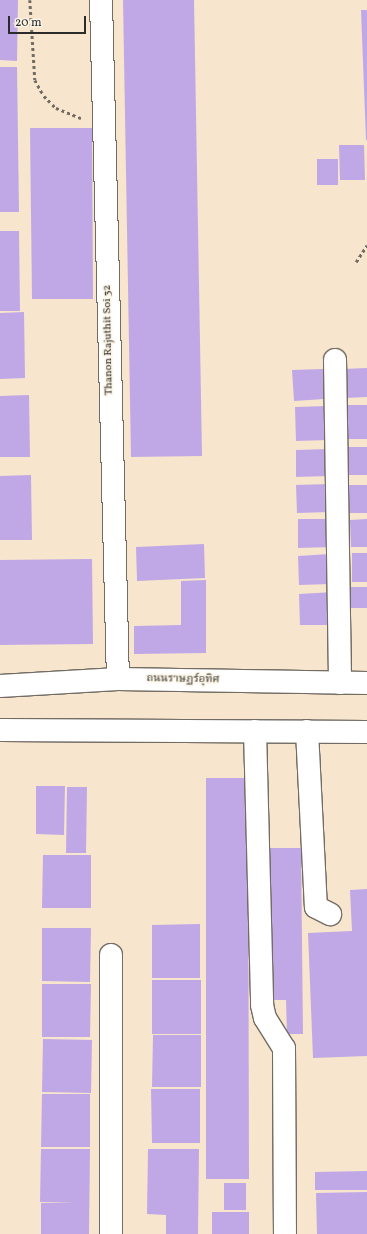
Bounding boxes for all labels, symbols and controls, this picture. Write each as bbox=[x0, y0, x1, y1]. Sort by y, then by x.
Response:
scale bar bbox=[10, 8, 88, 34]
text: 20 m bbox=[15, 15, 42, 31]
street label: Thanon Rajuthit Soi 32 bbox=[101, 285, 117, 395]
street label: ถนนราษฏร์อุทิศ bbox=[146, 673, 220, 687]

